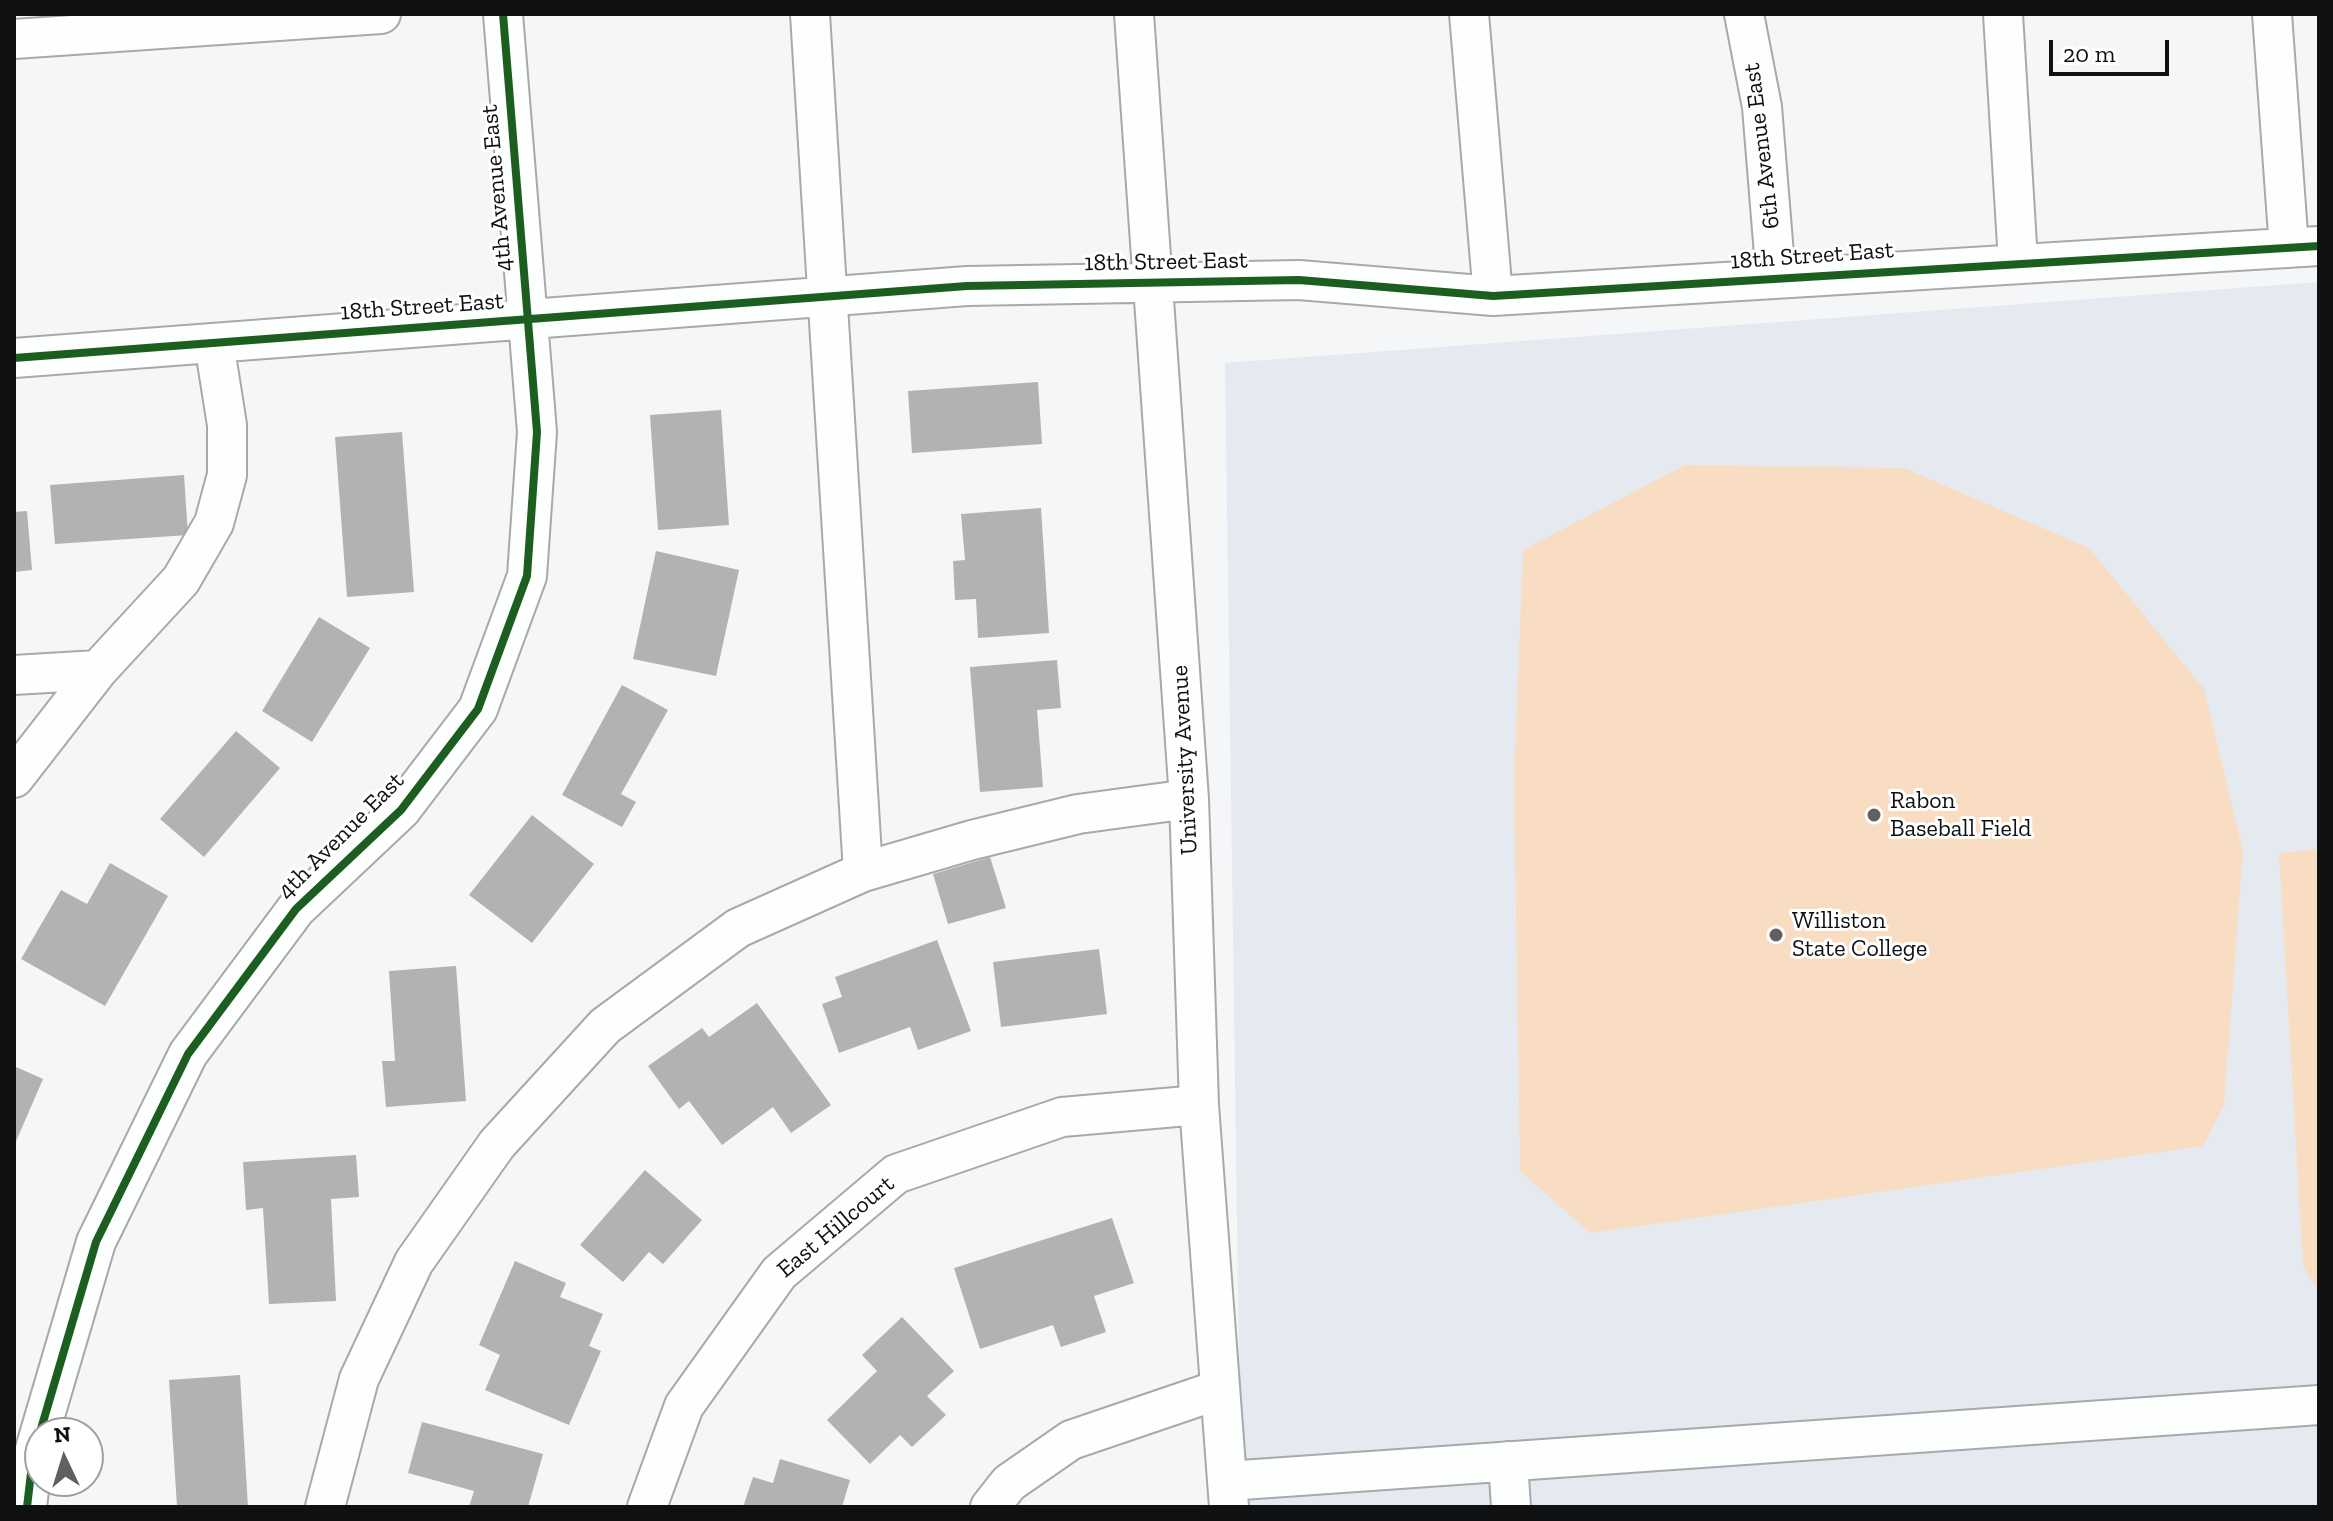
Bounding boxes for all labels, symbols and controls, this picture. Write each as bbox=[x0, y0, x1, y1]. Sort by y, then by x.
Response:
scale bar bbox=[2053, 24, 2173, 74]
text: 20 m bbox=[2063, 39, 2115, 68]
street label: 6th Avenue East bbox=[1738, 61, 1786, 231]
street label: 4th Avenue East bbox=[475, 103, 519, 273]
street label: 18th Street East bbox=[1729, 236, 1895, 276]
street label: 18th Street East bbox=[1084, 246, 1248, 278]
street label: 18th Street East bbox=[339, 287, 505, 327]
street label: University Avenue bbox=[1166, 664, 1204, 856]
street label: 4th Avenue East bbox=[272, 767, 410, 905]
place label: Rabon Baseball Field bbox=[1890, 787, 2031, 843]
marker: Rabon Baseball Field bbox=[1865, 806, 1883, 824]
place label: Williston State College bbox=[1792, 907, 1927, 963]
marker: Williston State College bbox=[1767, 926, 1785, 944]
street label: East Hillcourt bbox=[772, 1170, 900, 1284]
north arrow bbox=[24, 1417, 104, 1497]
text: N bbox=[53, 1421, 72, 1449]

